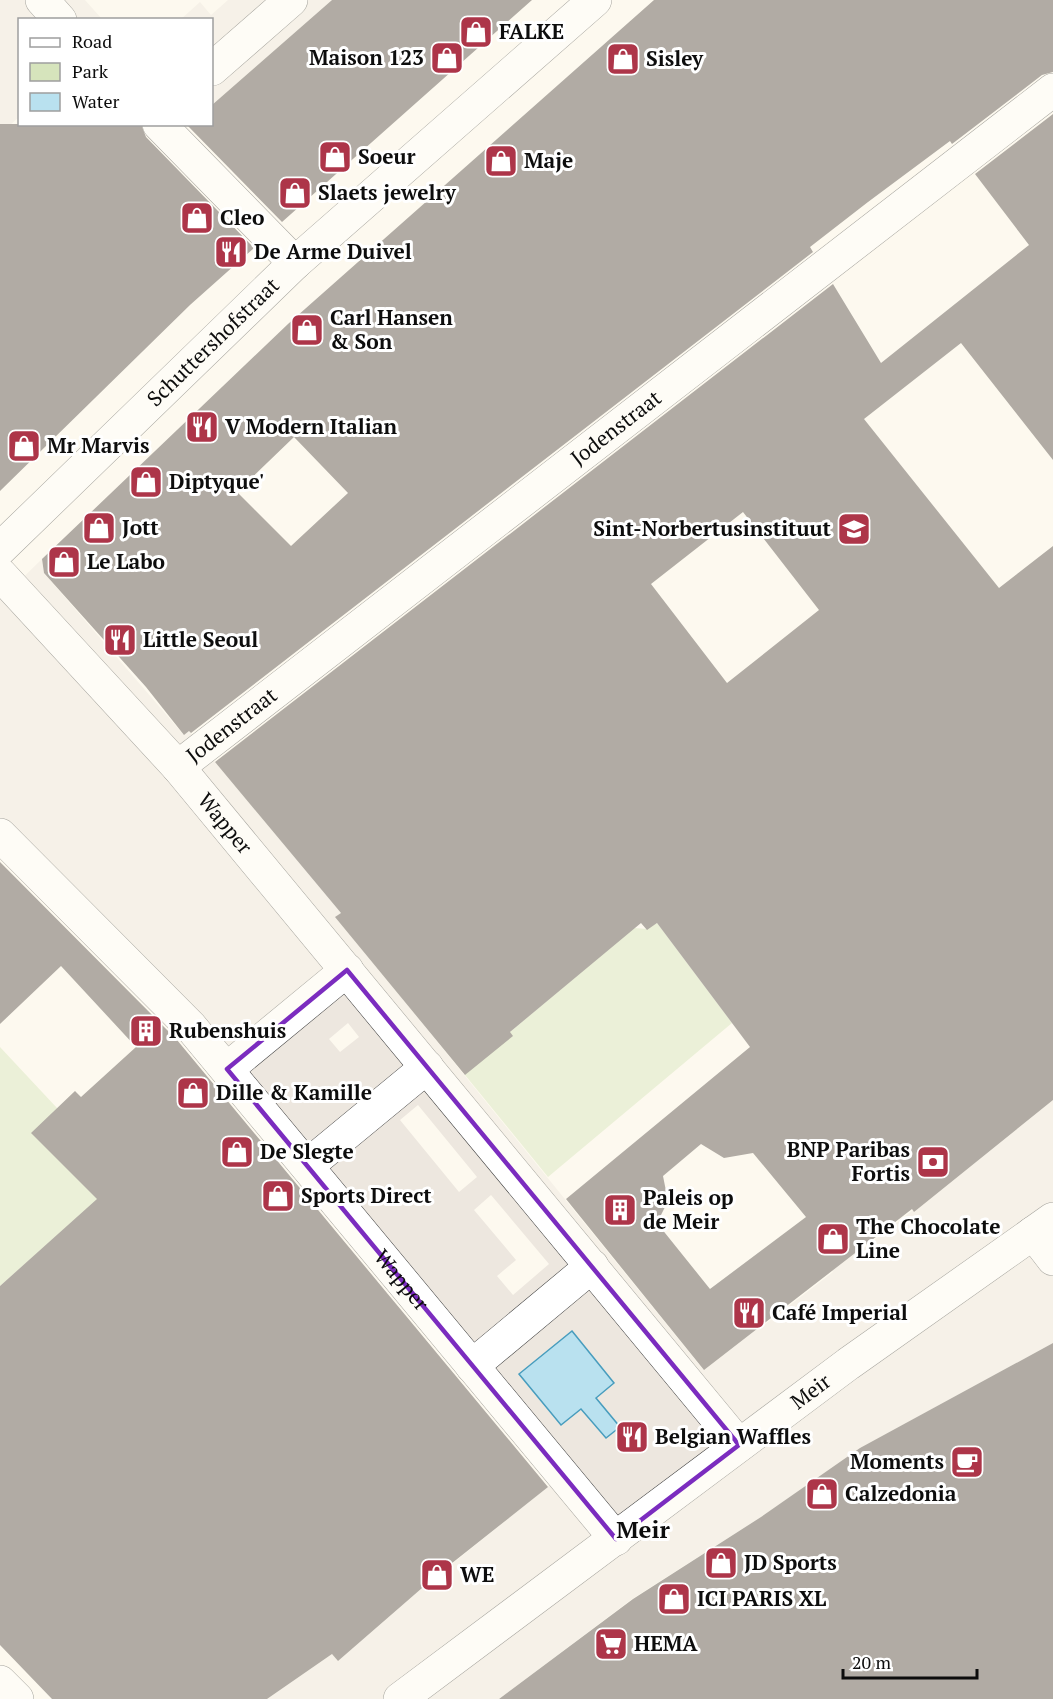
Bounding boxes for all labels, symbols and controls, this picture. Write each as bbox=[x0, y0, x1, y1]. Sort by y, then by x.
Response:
shop icon: FALKE bbox=[458, 14, 494, 50]
place label: FALKE bbox=[499, 17, 564, 45]
legend bbox=[18, 18, 213, 126]
text: Road bbox=[72, 29, 112, 53]
shop icon: Maison 123 bbox=[429, 40, 465, 76]
shop icon: Sisley bbox=[605, 41, 641, 77]
place label: Maison 123 bbox=[309, 43, 424, 71]
place label: Sisley bbox=[646, 44, 704, 72]
text: Park bbox=[72, 59, 109, 83]
text: Water bbox=[72, 89, 119, 113]
shop icon: Soeur bbox=[317, 139, 353, 175]
place label: Soeur bbox=[358, 142, 416, 170]
shop icon: Maje bbox=[483, 143, 519, 179]
place label: Maje bbox=[524, 146, 573, 174]
shop icon: Slaets jewelry bbox=[277, 175, 313, 211]
place label: Slaets jewelry bbox=[318, 178, 457, 206]
shop icon: Cleo bbox=[179, 200, 215, 236]
place label: Cleo bbox=[220, 203, 264, 231]
restaurant icon: De Arme Duivel bbox=[213, 234, 249, 270]
place label: De Arme Duivel bbox=[254, 237, 412, 265]
street label: Schuttershofstraat bbox=[140, 271, 285, 412]
place label: Carl Hansen & Son bbox=[330, 303, 453, 355]
shop icon: Carl Hansen & Son bbox=[289, 312, 325, 348]
street label: Jodenstraat bbox=[564, 383, 667, 471]
restaurant icon: V Modern Italian bbox=[184, 409, 220, 445]
place label: V Modern Italian bbox=[225, 412, 397, 440]
shop icon: Mr Marvis bbox=[6, 428, 42, 464]
place label: Mr Marvis bbox=[47, 431, 150, 459]
shop icon: Diptyque' bbox=[128, 464, 164, 500]
place label: Diptyque' bbox=[169, 467, 264, 495]
shop icon: Jott bbox=[81, 510, 117, 546]
school or university icon: Sint-Norbertusinstituut bbox=[836, 511, 872, 547]
place label: Jott bbox=[122, 513, 159, 541]
place label: Sint-Norbertusinstituut bbox=[593, 514, 832, 542]
shop icon: Le Labo bbox=[46, 544, 82, 580]
place label: Le Labo bbox=[87, 547, 165, 575]
restaurant icon: Little Seoul bbox=[102, 622, 138, 658]
place label: Little Seoul bbox=[143, 625, 258, 653]
street label: Jodenstraat bbox=[180, 681, 282, 769]
street label: Wapper bbox=[192, 787, 259, 859]
building icon: Rubenshuis bbox=[128, 1013, 164, 1049]
place label: Rubenshuis bbox=[169, 1016, 286, 1044]
shop icon: Dille & Kamille bbox=[175, 1075, 211, 1111]
place label: Dille & Kamille bbox=[216, 1078, 372, 1106]
shop icon: De Slegte bbox=[219, 1134, 255, 1170]
place label: BNP Paribas Fortis bbox=[787, 1135, 910, 1187]
place label: De Slegte bbox=[260, 1137, 354, 1165]
bank icon: BNP Paribas Fortis bbox=[915, 1144, 951, 1180]
shop icon: Sports Direct bbox=[260, 1178, 296, 1214]
place label: Sports Direct bbox=[301, 1181, 432, 1209]
place label: Paleis op de Meir bbox=[643, 1183, 734, 1235]
building icon: Paleis op de Meir bbox=[602, 1192, 638, 1228]
place label: The Chocolate Line bbox=[856, 1212, 1001, 1264]
shop icon: The Chocolate Line bbox=[815, 1221, 851, 1257]
street label: Wapper bbox=[368, 1243, 436, 1316]
restaurant icon: Café Imperial bbox=[731, 1295, 767, 1331]
place label: Café Imperial bbox=[772, 1298, 908, 1326]
street label: Meir bbox=[785, 1367, 836, 1415]
restaurant icon: Belgian Waffles bbox=[614, 1419, 650, 1455]
place label: Belgian Waffles bbox=[655, 1422, 811, 1450]
cafe icon: Moments bbox=[949, 1444, 985, 1480]
place label: Moments bbox=[850, 1447, 944, 1475]
shop icon: Calzedonia bbox=[804, 1476, 840, 1512]
place label: Calzedonia bbox=[845, 1479, 957, 1507]
district label: Meir bbox=[616, 1513, 670, 1545]
shop icon: JD Sports bbox=[703, 1545, 739, 1581]
place label: JD Sports bbox=[744, 1548, 837, 1576]
shop icon: WE bbox=[419, 1557, 455, 1593]
place label: WE bbox=[460, 1560, 494, 1588]
shop icon: ICI PARIS XL bbox=[656, 1581, 692, 1617]
place label: ICI PARIS XL bbox=[697, 1584, 826, 1612]
supermarket icon: HEMA bbox=[593, 1626, 629, 1662]
place label: HEMA bbox=[634, 1629, 698, 1657]
scale bar bbox=[843, 1642, 976, 1680]
text: 20 m bbox=[852, 1650, 892, 1674]

